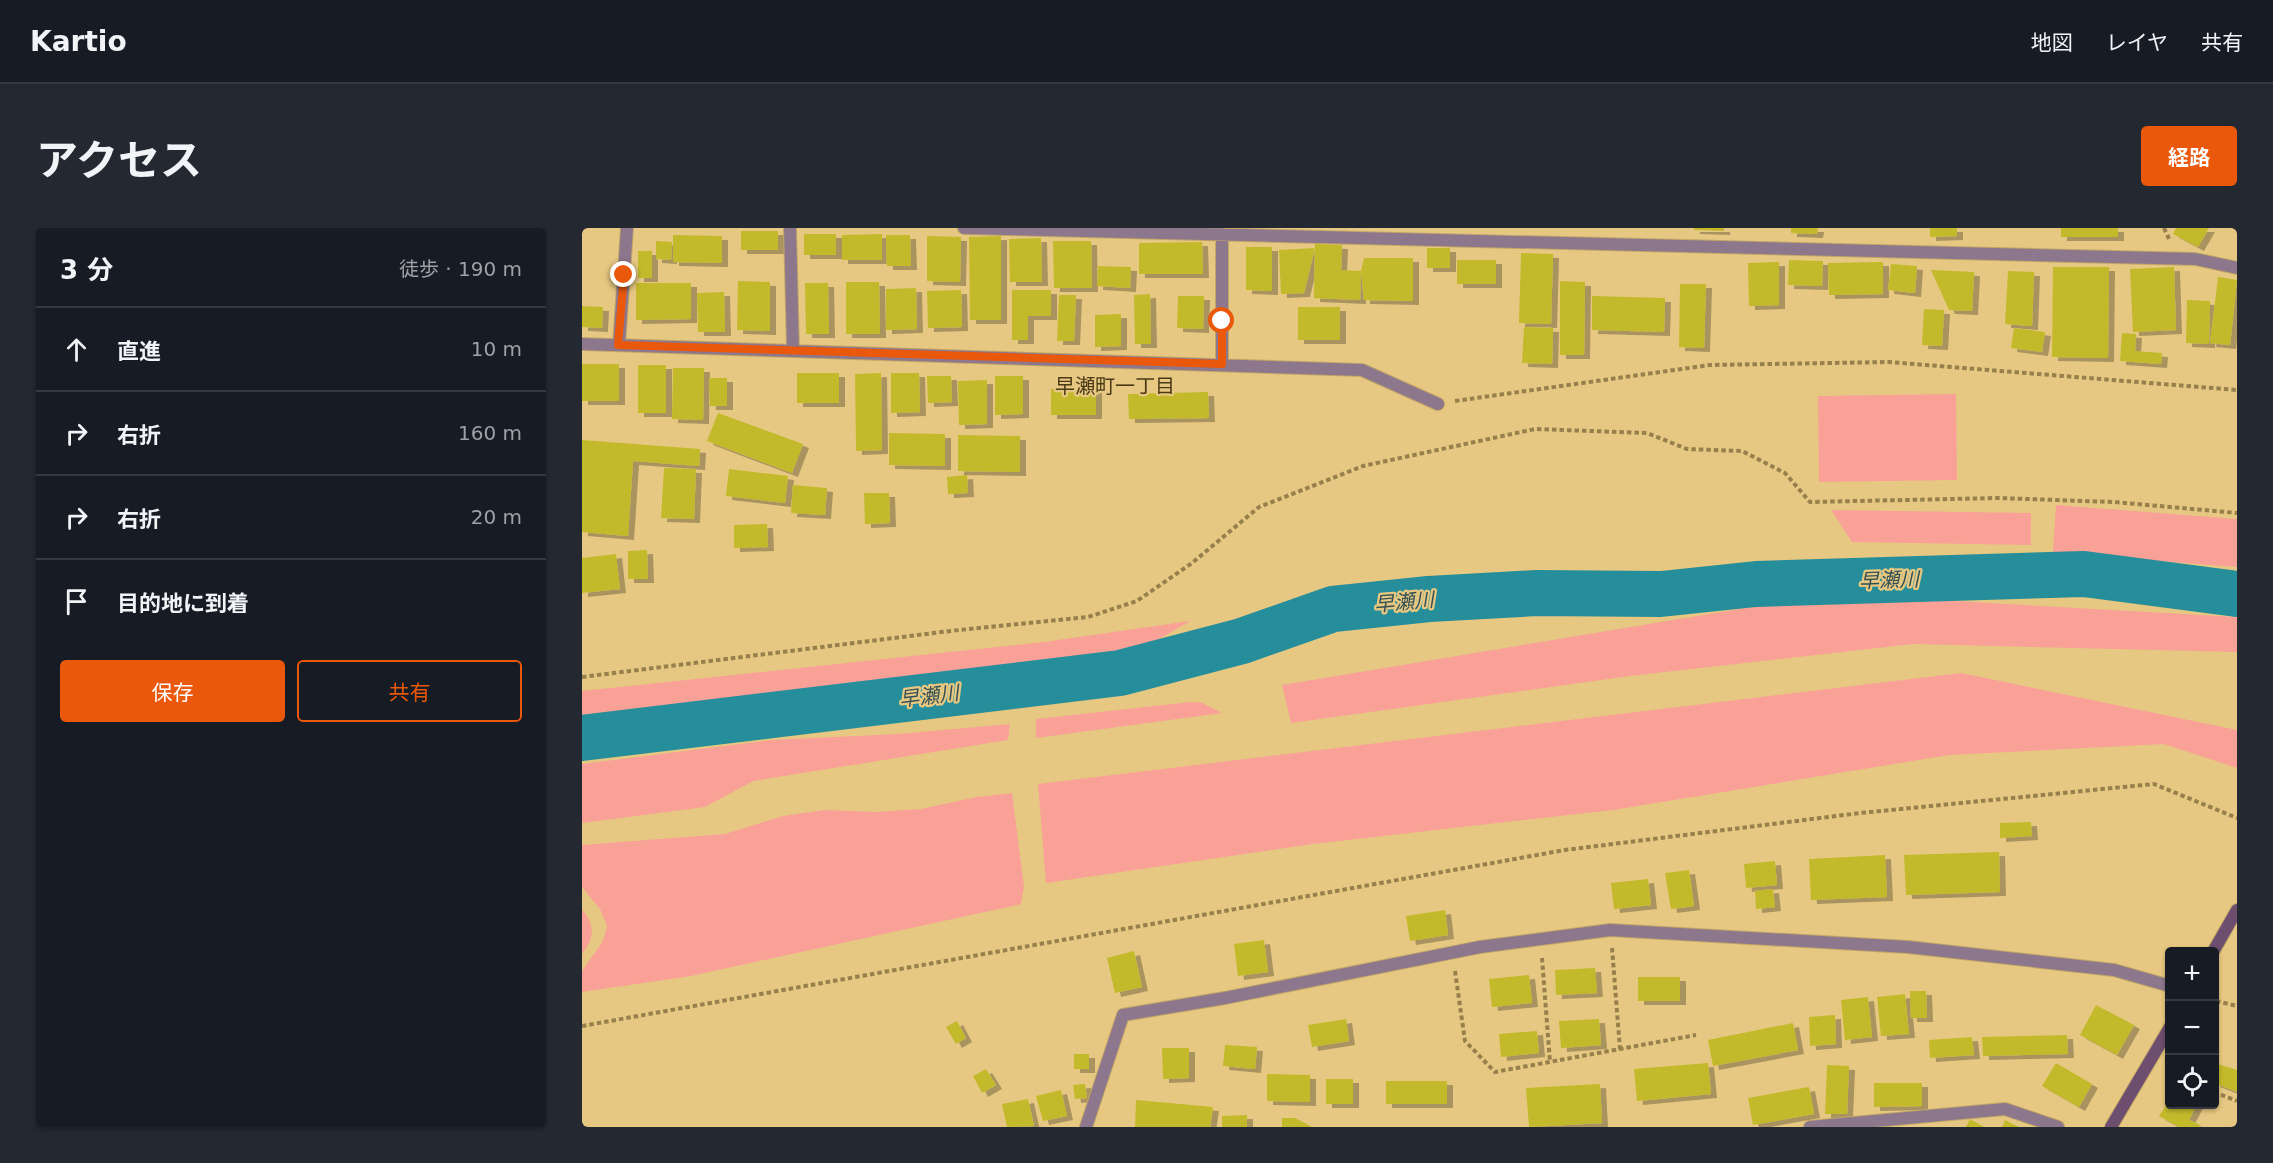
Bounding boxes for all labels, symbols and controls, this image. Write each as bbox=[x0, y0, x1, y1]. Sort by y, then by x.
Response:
text: Kartio bbox=[30, 25, 127, 58]
text: 地図 bbox=[2031, 31, 2073, 55]
text: レイヤ bbox=[2106, 31, 2168, 55]
text: 共有 bbox=[2201, 31, 2243, 55]
button: 経路 bbox=[2141, 126, 2237, 186]
text: アクセス bbox=[36, 136, 202, 185]
text: 3 分 bbox=[60, 255, 113, 285]
text: 徒歩 · 190 m bbox=[399, 257, 522, 281]
route end bbox=[610, 261, 636, 287]
route start bbox=[1208, 307, 1234, 333]
icon: ahead bbox=[60, 333, 93, 366]
text: 10 m bbox=[471, 337, 522, 361]
text: 直進 bbox=[117, 339, 161, 364]
district label: 早瀬町一丁目 bbox=[1055, 374, 1175, 398]
icon: right bbox=[60, 417, 93, 450]
text: 160 m bbox=[458, 421, 522, 445]
text: 右折 bbox=[117, 423, 161, 448]
icon: right bbox=[60, 501, 93, 534]
text: 20 m bbox=[471, 505, 522, 529]
text: 右折 bbox=[117, 507, 161, 532]
water label: 早瀬川 bbox=[1859, 567, 1921, 593]
icon: arrive bbox=[60, 585, 93, 618]
water label: 早瀬川 bbox=[1373, 587, 1437, 617]
text: 目的地に到着 bbox=[117, 591, 249, 616]
button: 保存 bbox=[60, 660, 285, 722]
button: 共有 bbox=[297, 660, 522, 722]
water label: 早瀬川 bbox=[898, 680, 962, 712]
map controls bbox=[2165, 947, 2219, 1109]
button: + bbox=[2165, 947, 2219, 1001]
button: − bbox=[2165, 1001, 2219, 1055]
button: locate bbox=[2165, 1055, 2219, 1109]

